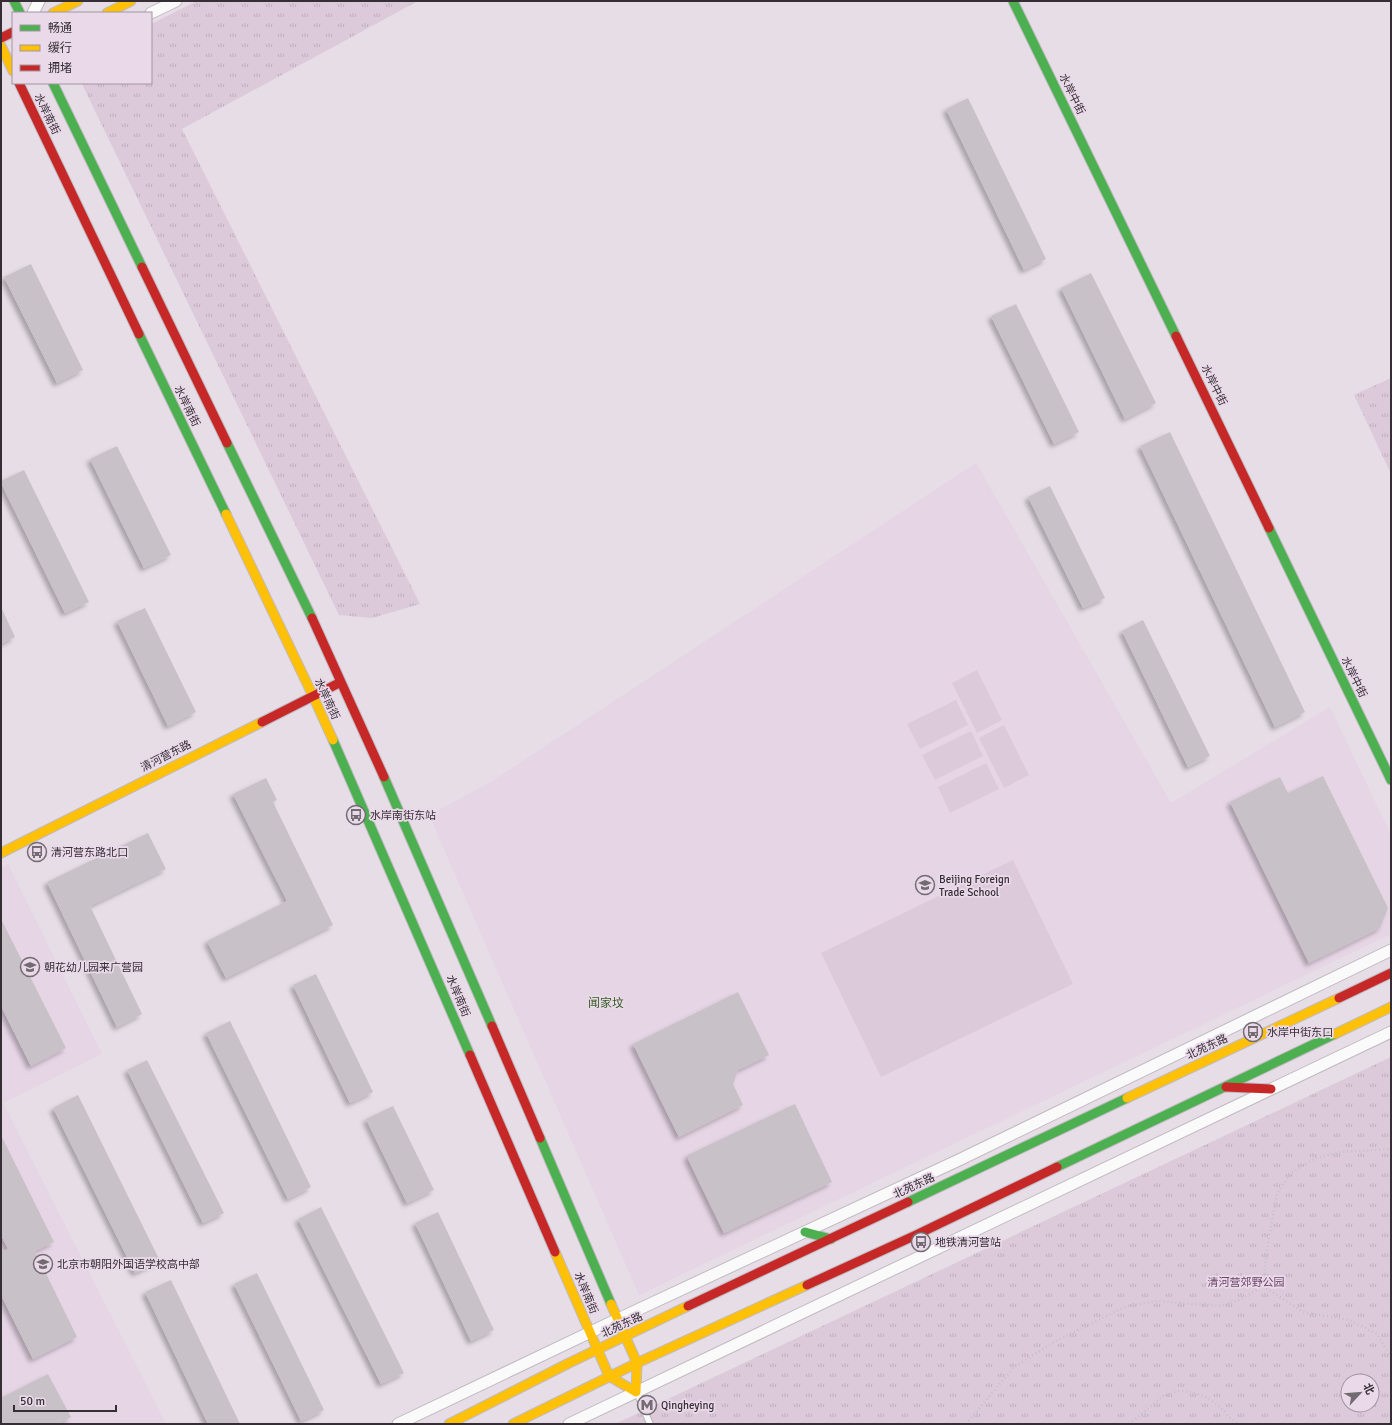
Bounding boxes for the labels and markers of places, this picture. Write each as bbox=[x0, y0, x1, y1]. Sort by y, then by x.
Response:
bus stop icon: 水岸南街东站 bbox=[345, 804, 367, 826]
place label: 水岸南街东站 bbox=[370, 809, 436, 822]
bus stop icon: 清河营东路北口 bbox=[26, 841, 48, 863]
place label: 清河营东路北口 bbox=[51, 846, 128, 859]
place label: Beijing Foreign Trade School bbox=[939, 873, 1010, 899]
school or university icon: Beijing Foreign Trade School bbox=[914, 874, 936, 896]
school or university icon: 朝花幼儿园来广营园 bbox=[19, 956, 41, 978]
place label: 朝花幼儿园来广营园 bbox=[44, 961, 143, 974]
bus stop icon: 水岸中街东口 bbox=[1242, 1021, 1264, 1043]
place label: 水岸中街东口 bbox=[1267, 1026, 1333, 1039]
bus stop icon: 地铁清河营站 bbox=[910, 1231, 932, 1253]
place label: 地铁清河营站 bbox=[935, 1236, 1001, 1249]
school or university icon: 北京市朝阳外国语学校高中部 bbox=[32, 1253, 54, 1275]
place label: 北京市朝阳外国语学校高中部 bbox=[57, 1258, 200, 1271]
metro station icon: Qingheying bbox=[636, 1394, 658, 1416]
place label: Qingheying bbox=[661, 1399, 715, 1412]

